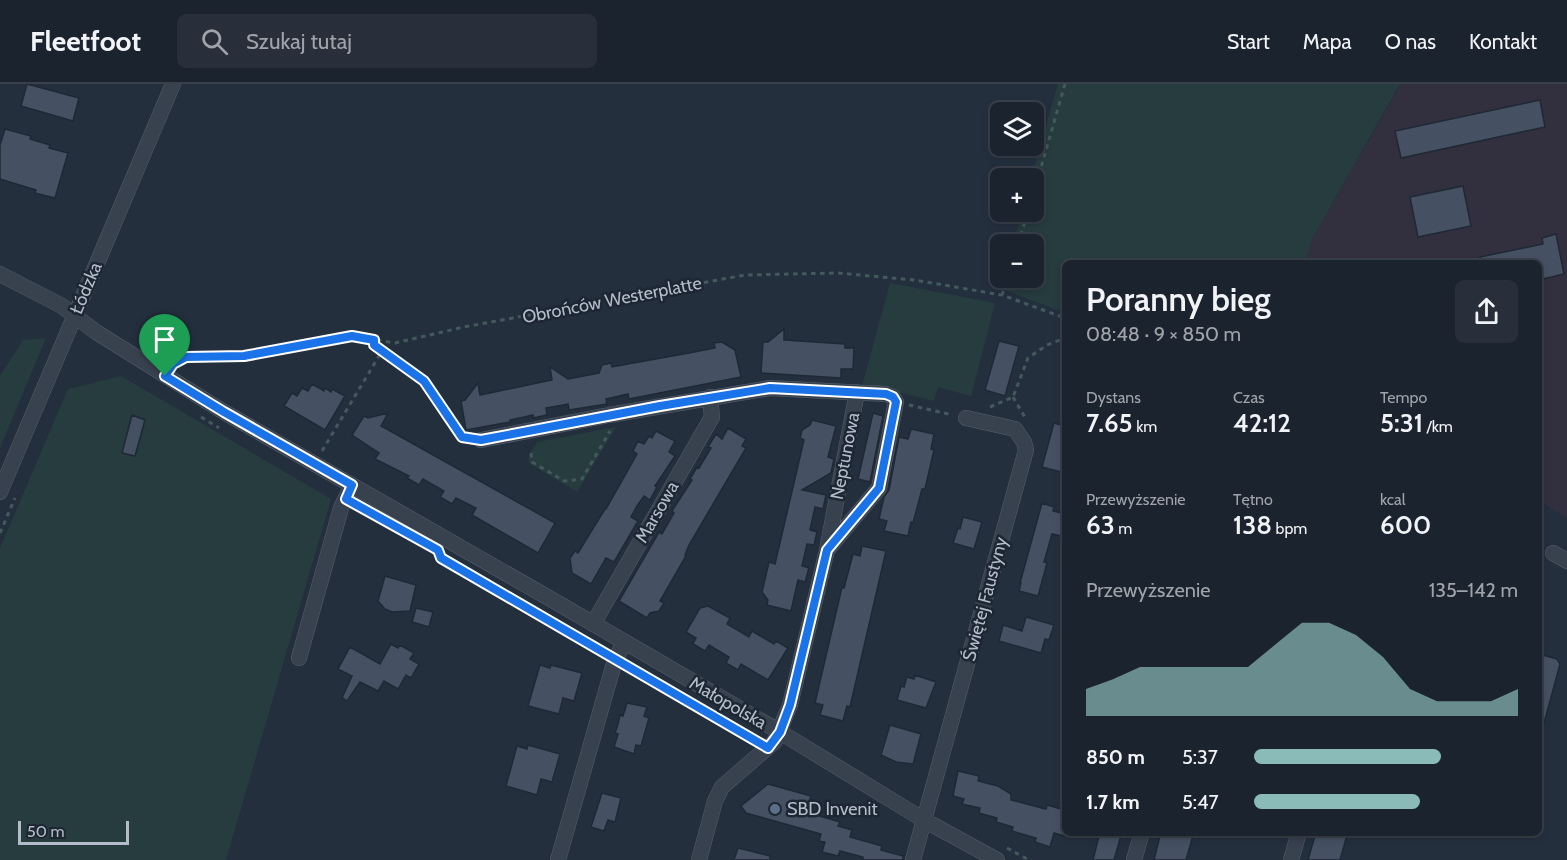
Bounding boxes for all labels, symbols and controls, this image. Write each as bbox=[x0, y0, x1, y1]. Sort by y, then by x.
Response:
search box bbox=[177, 14, 597, 68]
text: Fleetfoot bbox=[30, 24, 141, 58]
icon: search bbox=[198, 25, 231, 58]
text: Szukaj tutaj bbox=[246, 28, 352, 55]
text: Start bbox=[1227, 29, 1270, 54]
text: Mapa bbox=[1303, 29, 1352, 54]
text: O nas bbox=[1385, 29, 1436, 54]
text: Kontakt bbox=[1469, 29, 1537, 54]
map controls bbox=[990, 102, 1044, 288]
button: layers bbox=[990, 102, 1044, 156]
button: + bbox=[990, 168, 1044, 222]
button: − bbox=[990, 234, 1044, 288]
street label: Łódzka bbox=[65, 259, 107, 317]
street label: Obrońców Westerplatte bbox=[521, 272, 703, 328]
text: Poranny bieg bbox=[1086, 279, 1271, 319]
button: share bbox=[1455, 280, 1518, 343]
pin bbox=[139, 314, 190, 376]
text: 08:48 · 9 × 850 m bbox=[1086, 322, 1241, 346]
icon: arrive bbox=[148, 323, 181, 356]
text: Dystans bbox=[1086, 388, 1141, 407]
text: Czas bbox=[1233, 388, 1265, 407]
text: Tempo bbox=[1380, 388, 1427, 407]
text: 7.65 bbox=[1086, 407, 1133, 439]
text: 42:12 bbox=[1233, 407, 1291, 439]
text: 5:31 bbox=[1380, 407, 1423, 439]
street label: Neptunowa bbox=[826, 410, 864, 502]
text: km bbox=[1133, 417, 1157, 436]
text: /km bbox=[1423, 417, 1453, 436]
street label: Marsowa bbox=[631, 477, 684, 547]
text: Przewyższenie bbox=[1086, 490, 1186, 509]
text: Tętno bbox=[1233, 490, 1273, 509]
text: kcal bbox=[1380, 490, 1406, 509]
text: 63 bbox=[1086, 509, 1115, 541]
text: 138 bbox=[1233, 509, 1272, 541]
text: 600 bbox=[1380, 509, 1431, 541]
text: m bbox=[1115, 519, 1132, 538]
text: bpm bbox=[1272, 519, 1307, 538]
street label: Świętej Faustyny bbox=[958, 535, 1012, 663]
text: Przewyższenie bbox=[1086, 578, 1210, 602]
text: 135–142 m bbox=[1429, 578, 1518, 602]
street label: Małopolska bbox=[685, 672, 771, 734]
text: 850 m bbox=[1086, 745, 1145, 769]
text: 5:37 bbox=[1182, 745, 1218, 769]
text: 1.7 km bbox=[1086, 790, 1140, 814]
text: 5:47 bbox=[1182, 790, 1219, 814]
place label: SBD Invenit bbox=[787, 798, 878, 820]
marker: SBD Invenit bbox=[768, 802, 782, 816]
scale bar bbox=[18, 818, 129, 846]
text: 50 m bbox=[27, 822, 64, 841]

